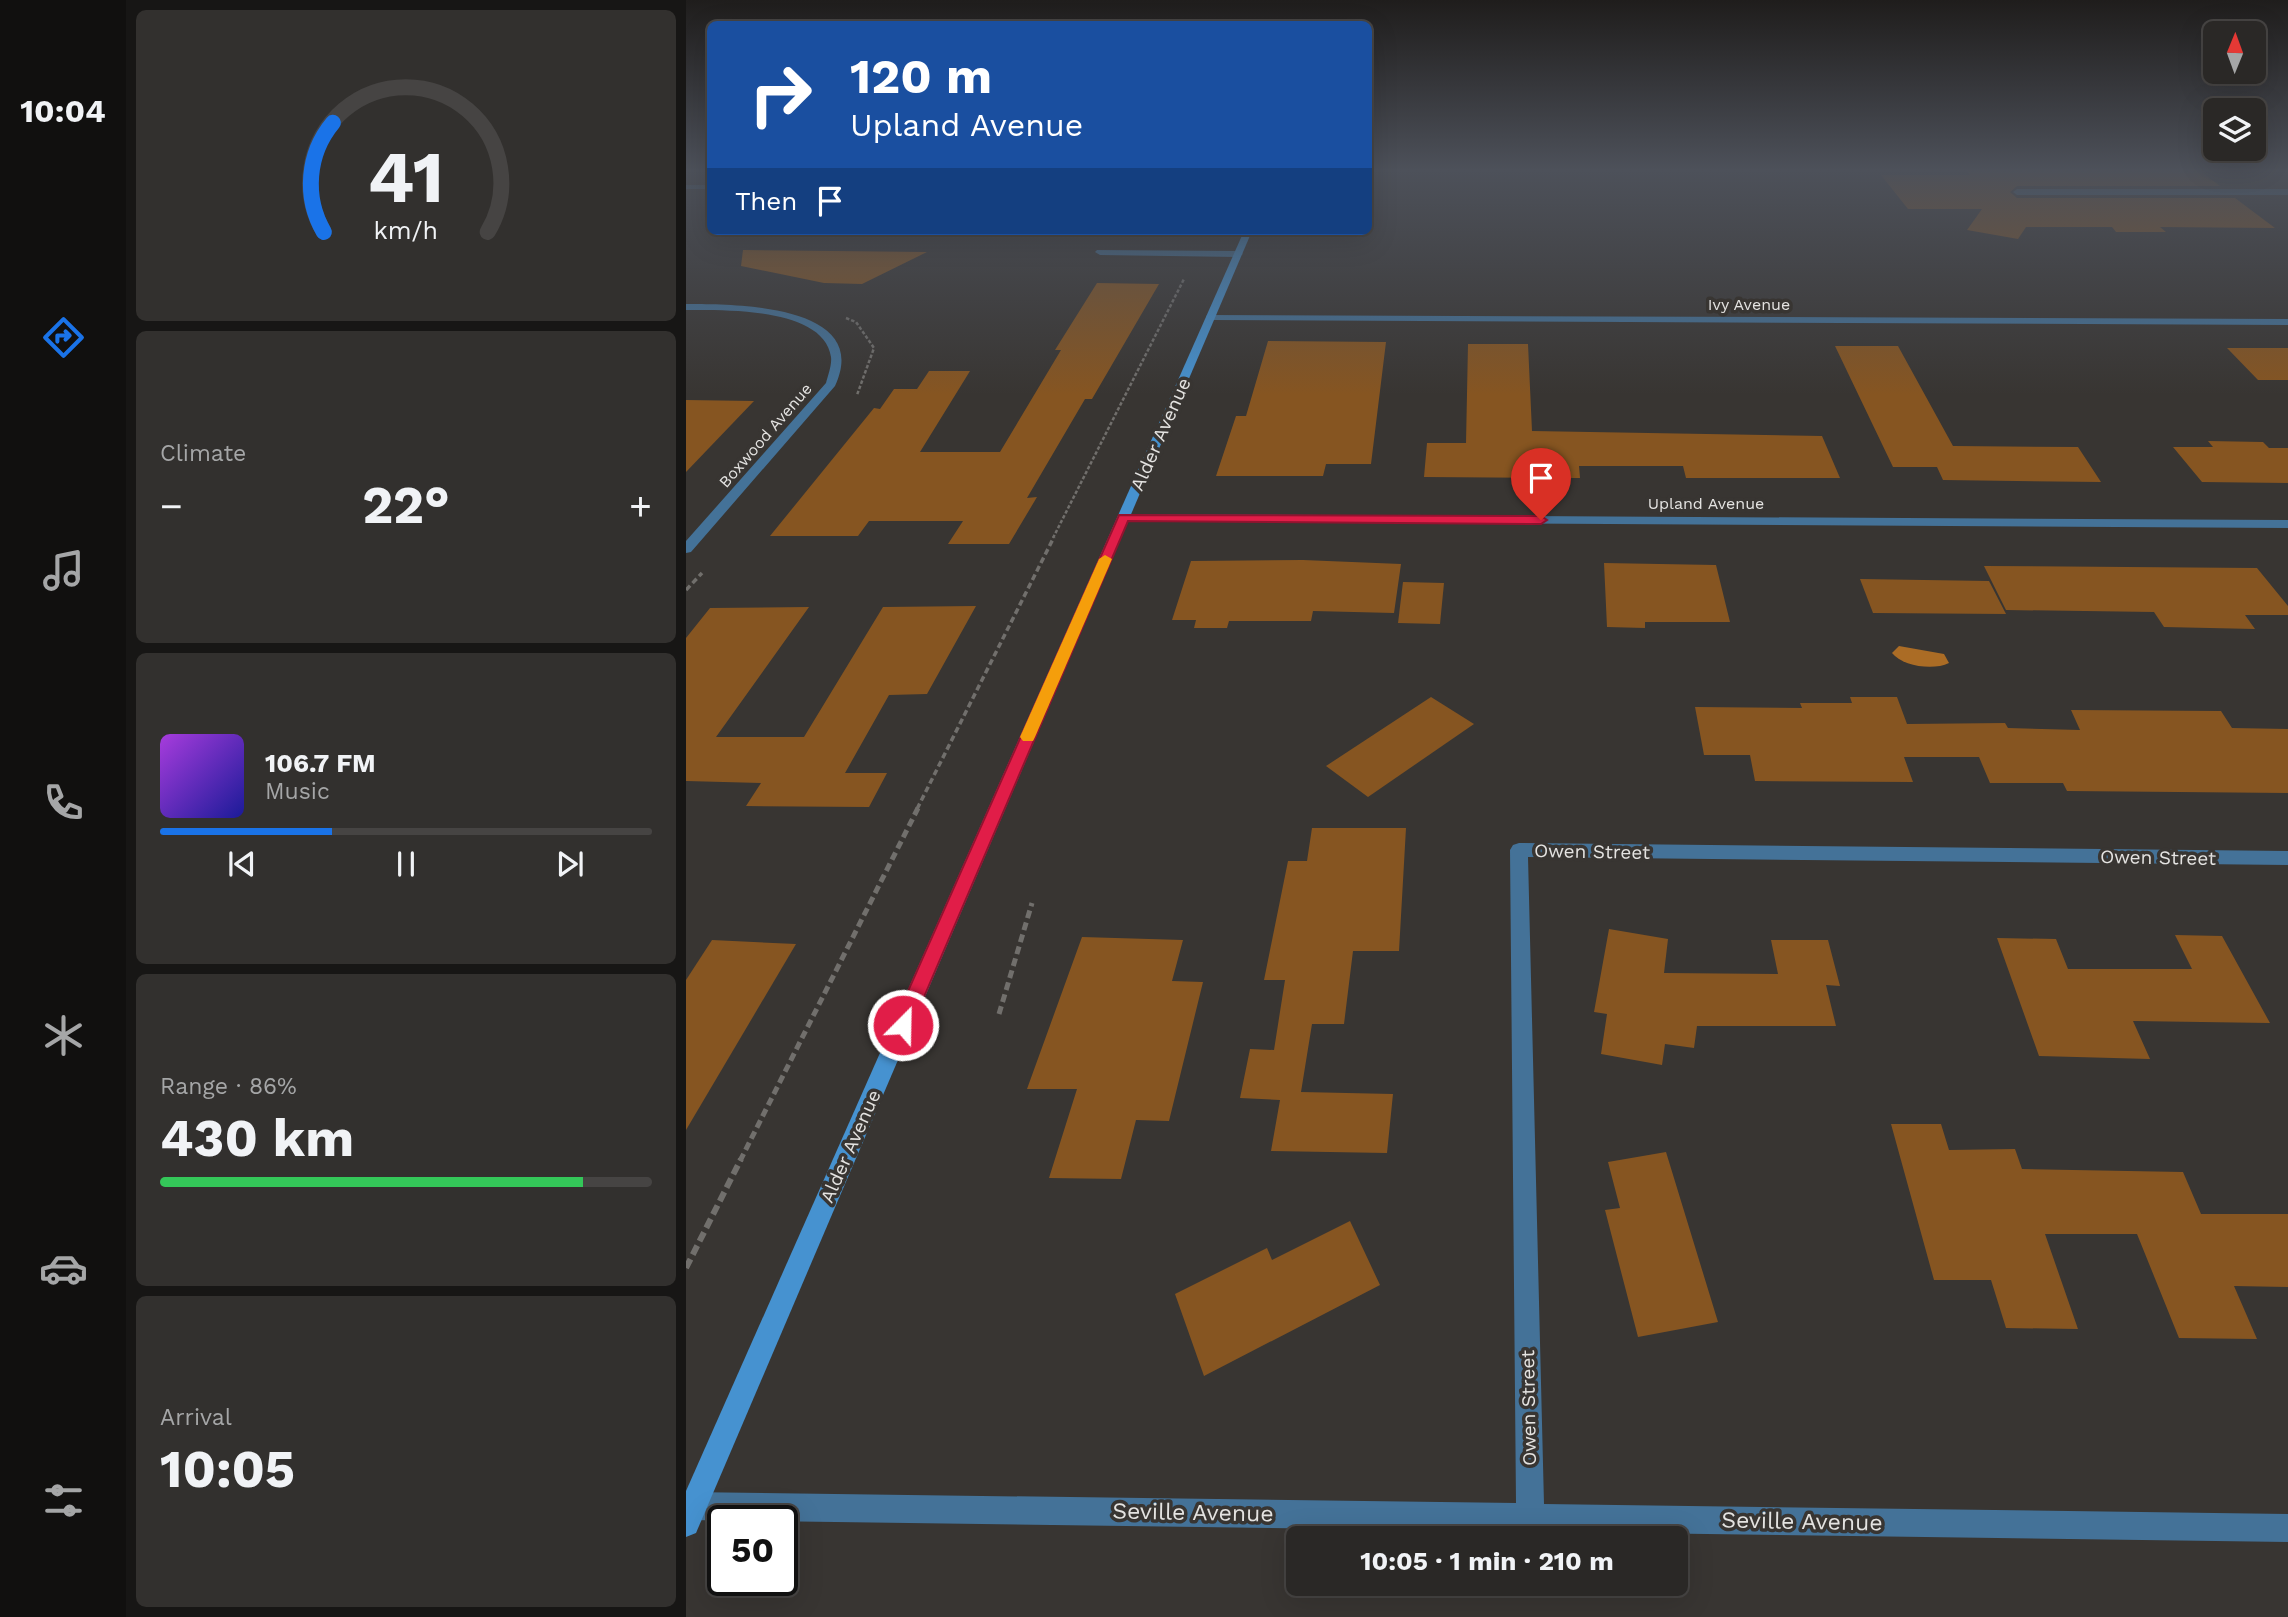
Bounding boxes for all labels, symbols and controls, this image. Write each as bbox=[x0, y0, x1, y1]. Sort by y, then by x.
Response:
north arrow bbox=[2203, 21, 2266, 84]
map controls bbox=[2203, 21, 2266, 161]
text: 120 m bbox=[850, 47, 992, 105]
icon: right bbox=[735, 49, 826, 140]
text: 10:04 bbox=[20, 92, 106, 130]
button: layers bbox=[2203, 98, 2266, 161]
text: Upland Avenue bbox=[850, 106, 1083, 144]
text: 41 bbox=[368, 134, 444, 220]
icon: arrive bbox=[811, 182, 849, 220]
text: Then bbox=[735, 186, 797, 216]
text: km/h bbox=[374, 216, 438, 245]
street label: Ivy Avenue bbox=[1708, 295, 1790, 314]
icon: directions bbox=[39, 313, 88, 362]
street label: Alder Avenue bbox=[1125, 374, 1196, 494]
street label: Boxwood Avenue bbox=[715, 379, 816, 491]
text: Climate bbox=[160, 440, 246, 467]
pin bbox=[1511, 448, 1571, 520]
icon: arrive bbox=[1522, 459, 1560, 497]
text: 22° bbox=[362, 475, 450, 536]
text: − bbox=[160, 484, 183, 528]
text: + bbox=[629, 484, 652, 528]
street label: Upland Avenue bbox=[1648, 494, 1764, 513]
icon: music bbox=[39, 546, 88, 595]
text: 106.7 FM bbox=[265, 748, 376, 778]
icon: phone bbox=[39, 778, 88, 827]
text: Music bbox=[265, 778, 330, 805]
street label: Owen Street bbox=[1534, 839, 1650, 864]
icon: previous bbox=[223, 845, 261, 883]
icon: pause bbox=[387, 845, 425, 883]
icon: next bbox=[551, 845, 589, 883]
street label: Owen Street bbox=[2100, 845, 2216, 870]
position arrow bbox=[866, 988, 940, 1062]
icon: climate bbox=[39, 1011, 88, 1060]
text: Range · 86% bbox=[160, 1073, 297, 1100]
street label: Alder Avenue bbox=[815, 1086, 886, 1206]
text: 430 km bbox=[160, 1108, 354, 1169]
icon: car bbox=[39, 1244, 88, 1293]
street label: Owen Street bbox=[1516, 1350, 1541, 1466]
text: Arrival bbox=[160, 1404, 232, 1431]
text: 10:05 bbox=[160, 1439, 295, 1500]
icon: filters bbox=[39, 1476, 88, 1525]
street label: Seville Avenue bbox=[1112, 1498, 1274, 1527]
speed limit sign: 50 bbox=[707, 1505, 798, 1596]
street label: Seville Avenue bbox=[1721, 1507, 1883, 1536]
text: 10:05 · 1 min · 210 m bbox=[1360, 1546, 1614, 1576]

